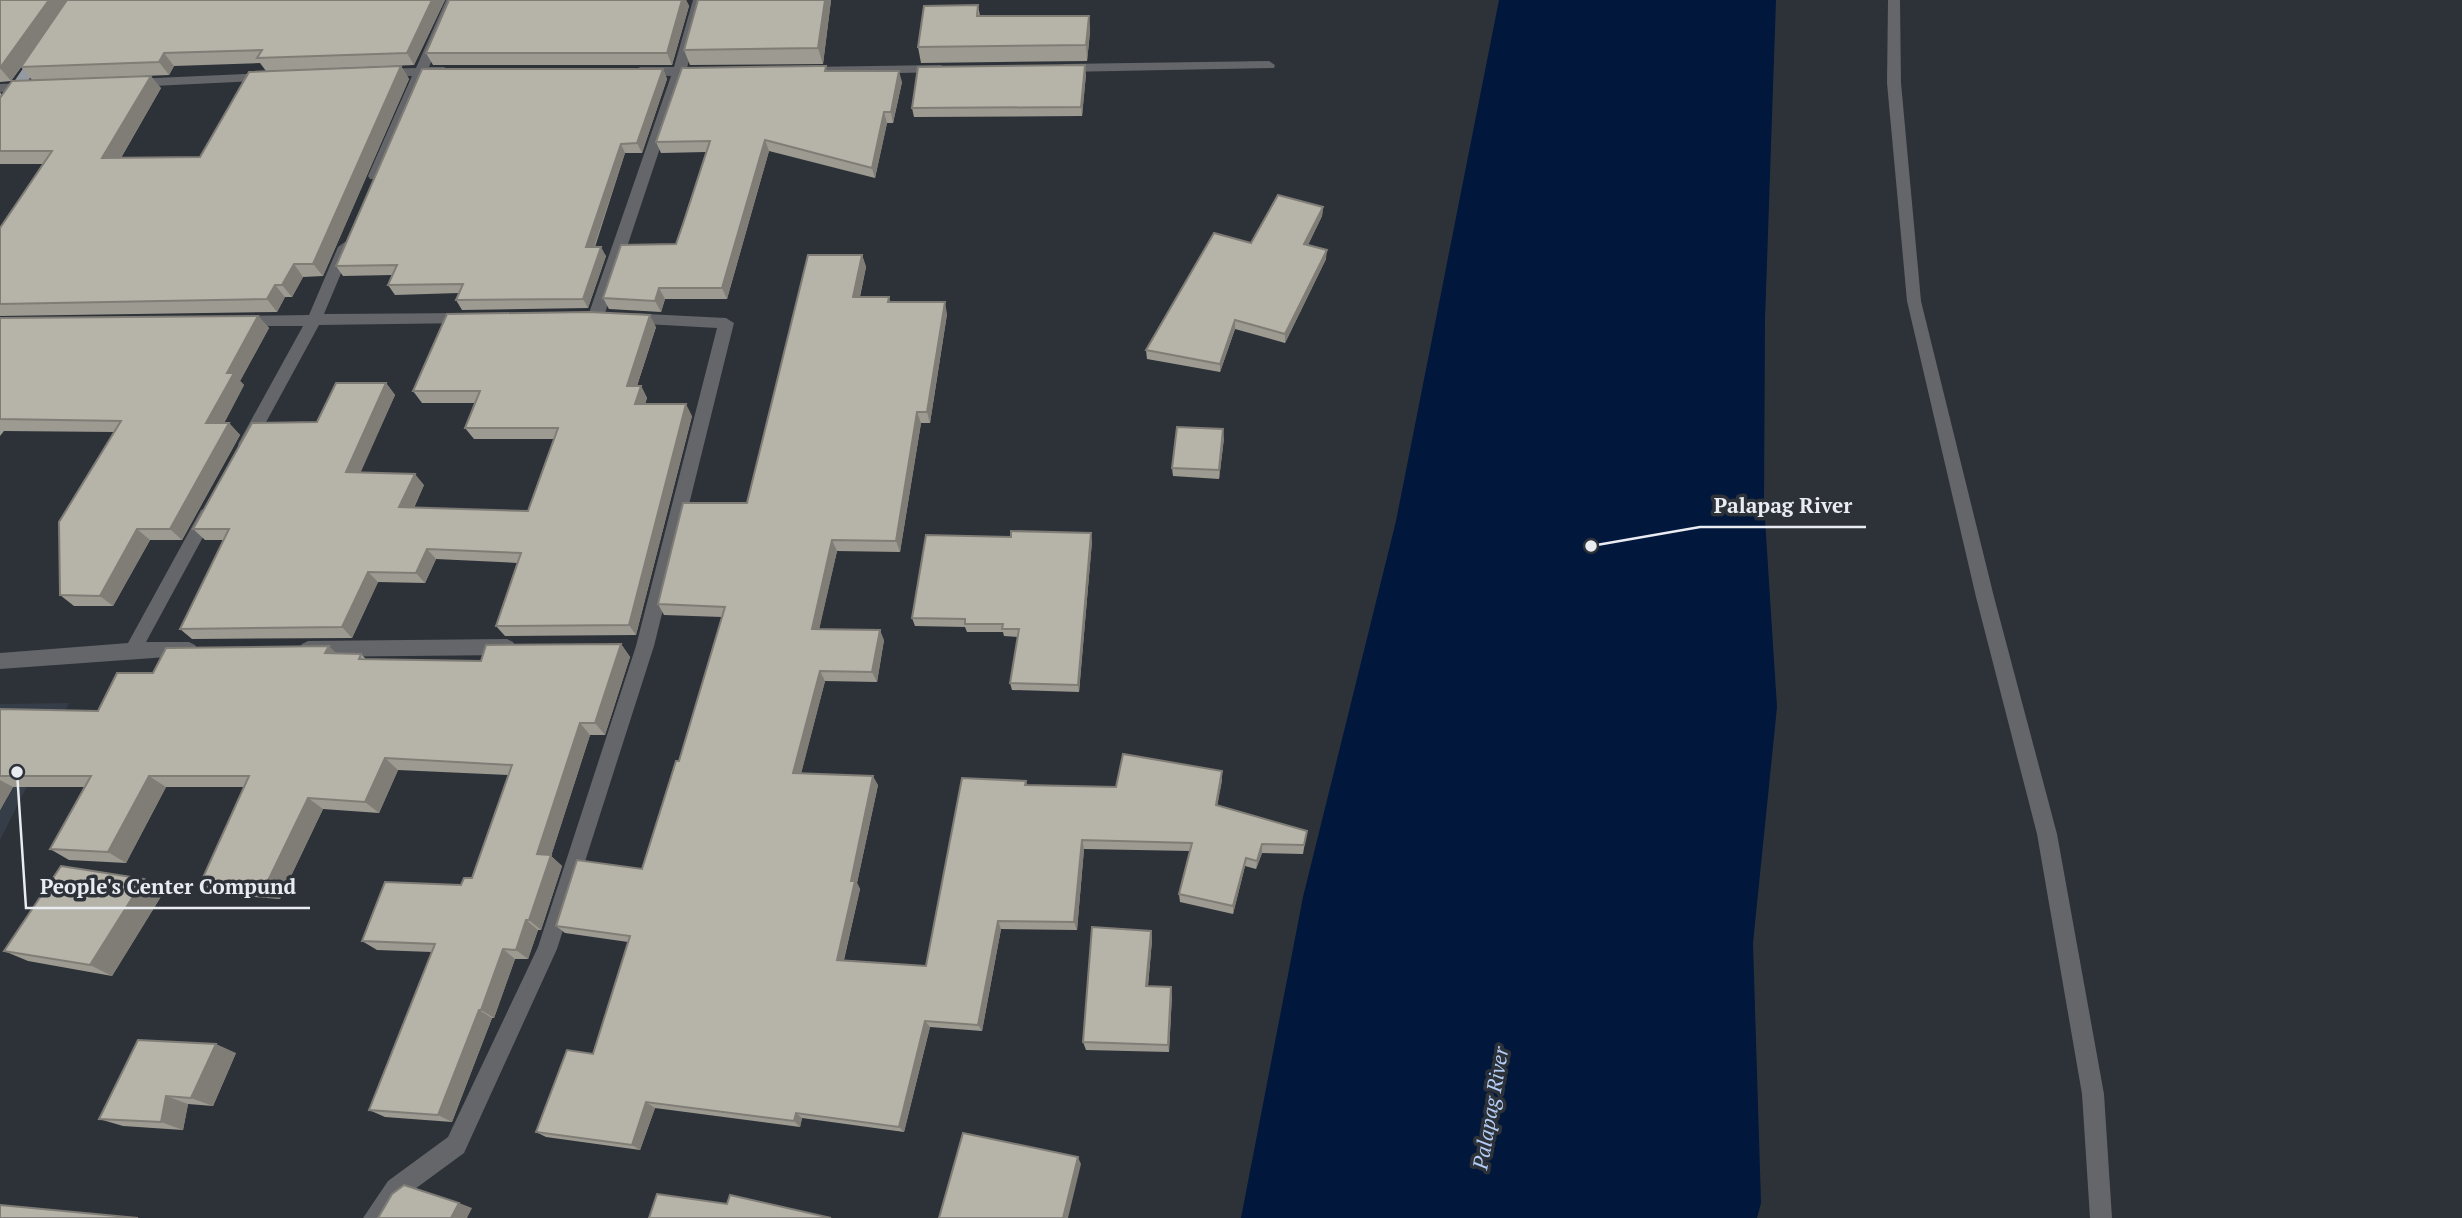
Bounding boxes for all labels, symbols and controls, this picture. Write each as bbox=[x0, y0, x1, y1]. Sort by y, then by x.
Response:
callout: Palapag River bbox=[1700, 485, 1866, 527]
text: Palapag River bbox=[1714, 491, 1852, 519]
callout: People's Center Compund bbox=[26, 866, 310, 908]
text: People's Center Compund bbox=[40, 872, 296, 900]
water label: Palapag River bbox=[1465, 1044, 1515, 1172]

